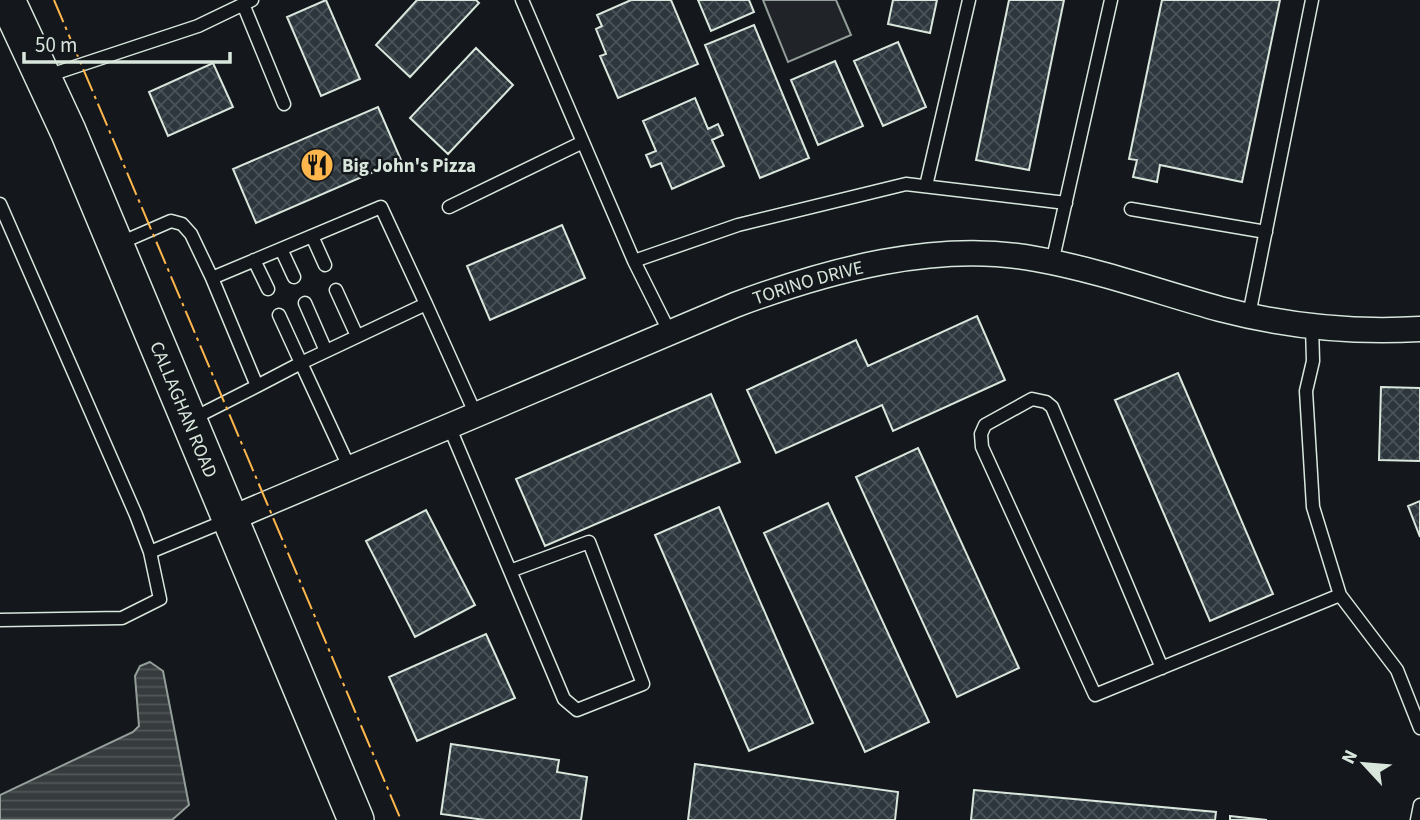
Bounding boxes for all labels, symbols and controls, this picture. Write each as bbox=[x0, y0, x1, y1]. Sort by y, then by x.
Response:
scale bar bbox=[24, 21, 231, 65]
text: 50 m bbox=[35, 30, 77, 60]
restaurant icon: Big John's Pizza bbox=[298, 146, 336, 184]
place label: Big John's Pizza bbox=[342, 153, 476, 180]
street label: TORINO DRIVE bbox=[749, 254, 866, 313]
street label: CALLAGHAN ROAD bbox=[142, 337, 223, 482]
north arrow bbox=[1329, 729, 1399, 799]
text: N bbox=[1335, 746, 1365, 769]

